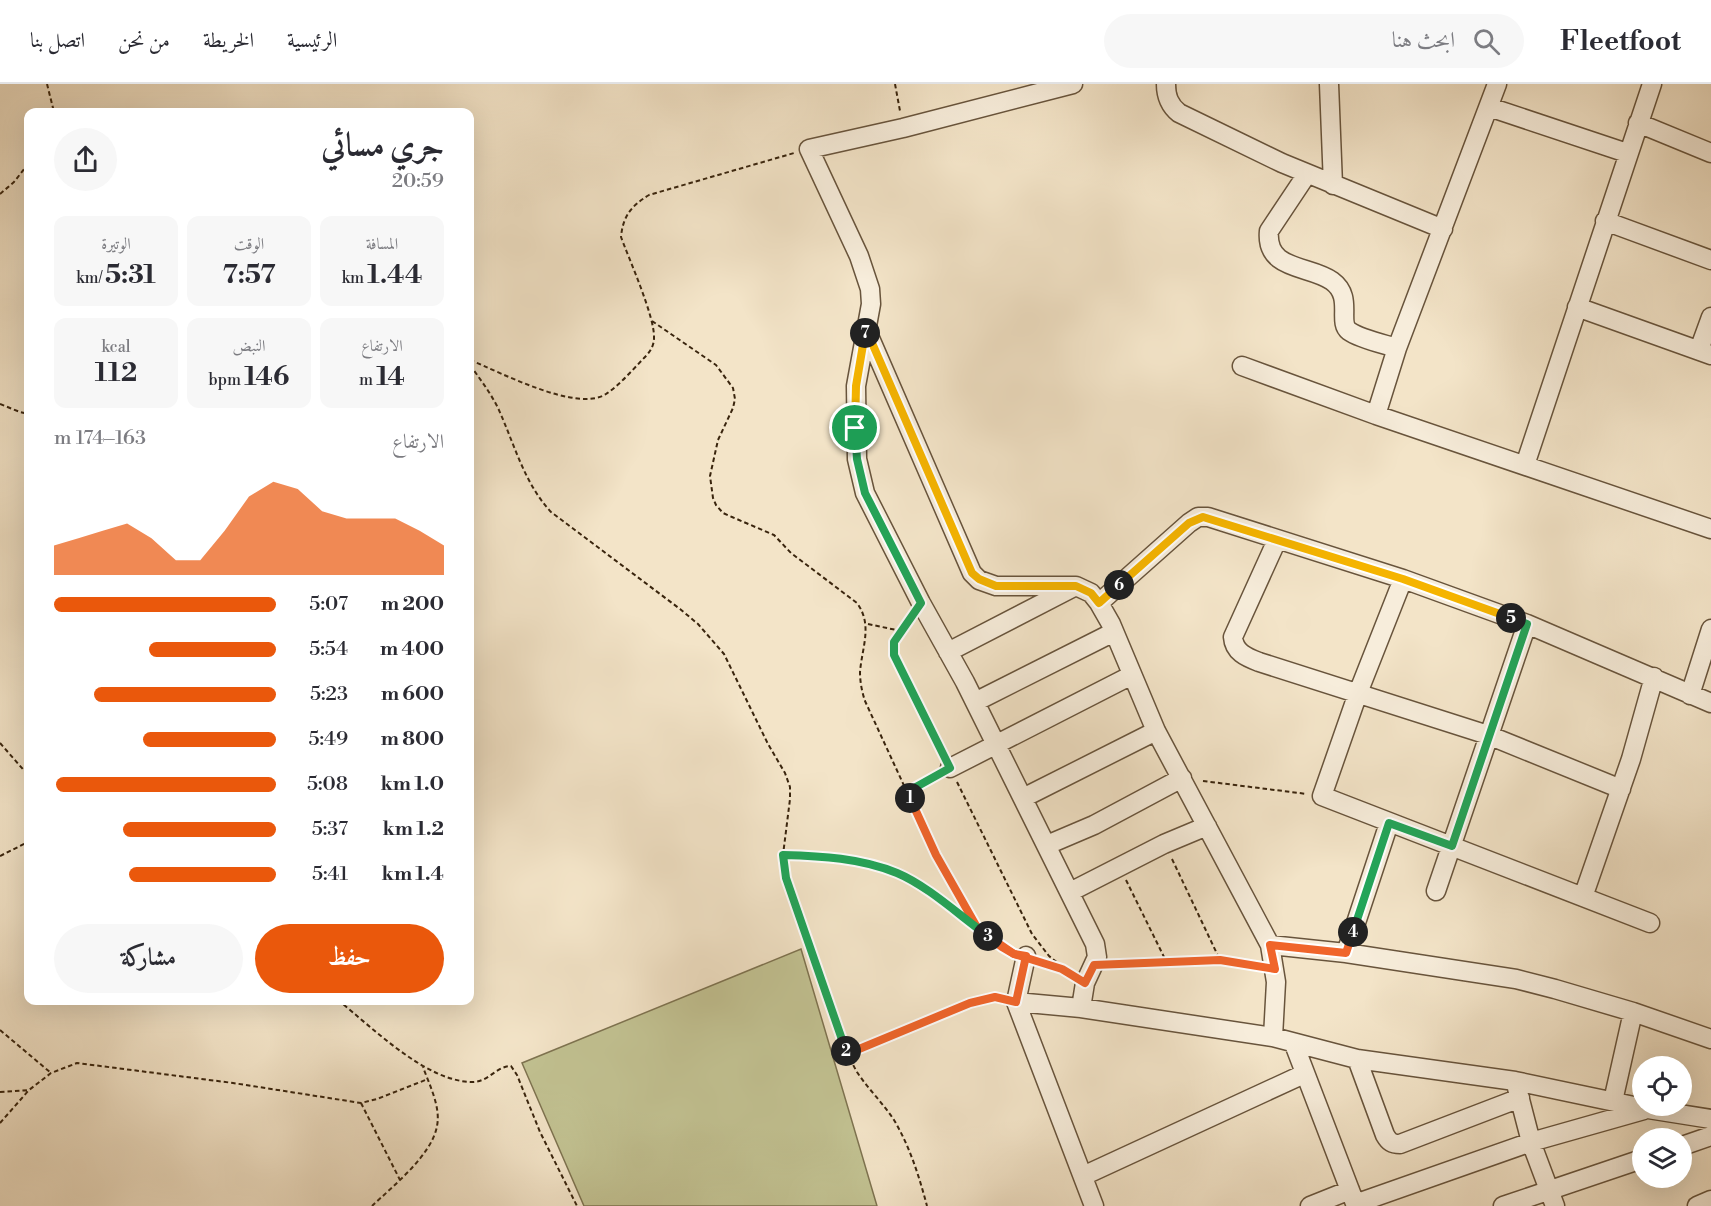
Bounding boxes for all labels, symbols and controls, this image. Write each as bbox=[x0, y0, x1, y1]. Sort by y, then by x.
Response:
search box bbox=[1104, 14, 1524, 68]
text: Fleetfoot bbox=[1560, 24, 1681, 59]
icon: search bbox=[1470, 25, 1503, 58]
text: ابحث هنا bbox=[1392, 27, 1455, 54]
text: اتصل بنا bbox=[30, 28, 85, 54]
text: من نحن bbox=[118, 28, 170, 54]
text: الخريطة bbox=[203, 28, 254, 54]
text: الرئيسية bbox=[287, 28, 337, 54]
text: جري مسائي bbox=[321, 126, 444, 167]
button: share bbox=[54, 128, 117, 191]
text: 20:59 bbox=[392, 169, 444, 194]
text: الوتيرة bbox=[101, 234, 131, 254]
text: الوقت bbox=[234, 234, 264, 254]
text: المسافة bbox=[366, 234, 398, 254]
text: 5:31 bbox=[105, 259, 156, 291]
text: 7:57 bbox=[223, 259, 276, 291]
text: 1.44 bbox=[367, 259, 422, 291]
text: /km bbox=[76, 268, 105, 288]
text: km bbox=[342, 268, 367, 288]
pin: 7 bbox=[850, 318, 880, 348]
text: 7 bbox=[860, 323, 870, 343]
text: النبض bbox=[233, 336, 265, 356]
text: الارتفاع bbox=[361, 336, 403, 356]
text: kcal bbox=[101, 337, 131, 357]
text: 112 bbox=[95, 357, 137, 389]
text: 146 bbox=[244, 361, 289, 393]
text: 14 bbox=[376, 361, 405, 393]
text: bpm bbox=[209, 370, 244, 390]
text: m bbox=[359, 370, 376, 390]
pin bbox=[829, 402, 880, 453]
icon: arrive bbox=[838, 411, 871, 444]
text: 163–174 m bbox=[54, 426, 146, 451]
text: الارتفاع bbox=[392, 430, 444, 455]
pin: 6 bbox=[1104, 570, 1134, 600]
text: 6 bbox=[1114, 575, 1124, 595]
text: 5:07 bbox=[309, 592, 348, 617]
text: 200 m bbox=[381, 592, 444, 617]
pin: 5 bbox=[1496, 603, 1526, 633]
text: 5 bbox=[1506, 608, 1516, 628]
text: 5:54 bbox=[309, 637, 348, 662]
text: 400 m bbox=[380, 637, 444, 662]
text: 5:23 bbox=[310, 682, 348, 707]
text: 600 m bbox=[381, 682, 444, 707]
text: 5:49 bbox=[308, 727, 348, 752]
text: 800 m bbox=[381, 727, 444, 752]
text: 5:08 bbox=[307, 772, 348, 797]
text: 1.0 km bbox=[380, 772, 444, 797]
pin: 1 bbox=[895, 783, 925, 813]
text: 1 bbox=[906, 788, 914, 808]
text: 5:37 bbox=[312, 817, 348, 842]
text: 1.2 km bbox=[382, 817, 444, 842]
text: 5:41 bbox=[312, 862, 348, 887]
text: 1.4 km bbox=[382, 862, 444, 887]
pin: 4 bbox=[1338, 917, 1368, 947]
pin: 3 bbox=[973, 921, 1003, 951]
text: 4 bbox=[1348, 922, 1358, 942]
button: مشاركة bbox=[54, 924, 243, 993]
button: حفظ bbox=[255, 924, 444, 993]
text: 3 bbox=[983, 926, 993, 946]
pin: 2 bbox=[831, 1036, 861, 1066]
text: 2 bbox=[841, 1041, 851, 1061]
map controls bbox=[1632, 1056, 1692, 1188]
button: locate bbox=[1632, 1056, 1692, 1116]
button: layers bbox=[1632, 1128, 1692, 1188]

